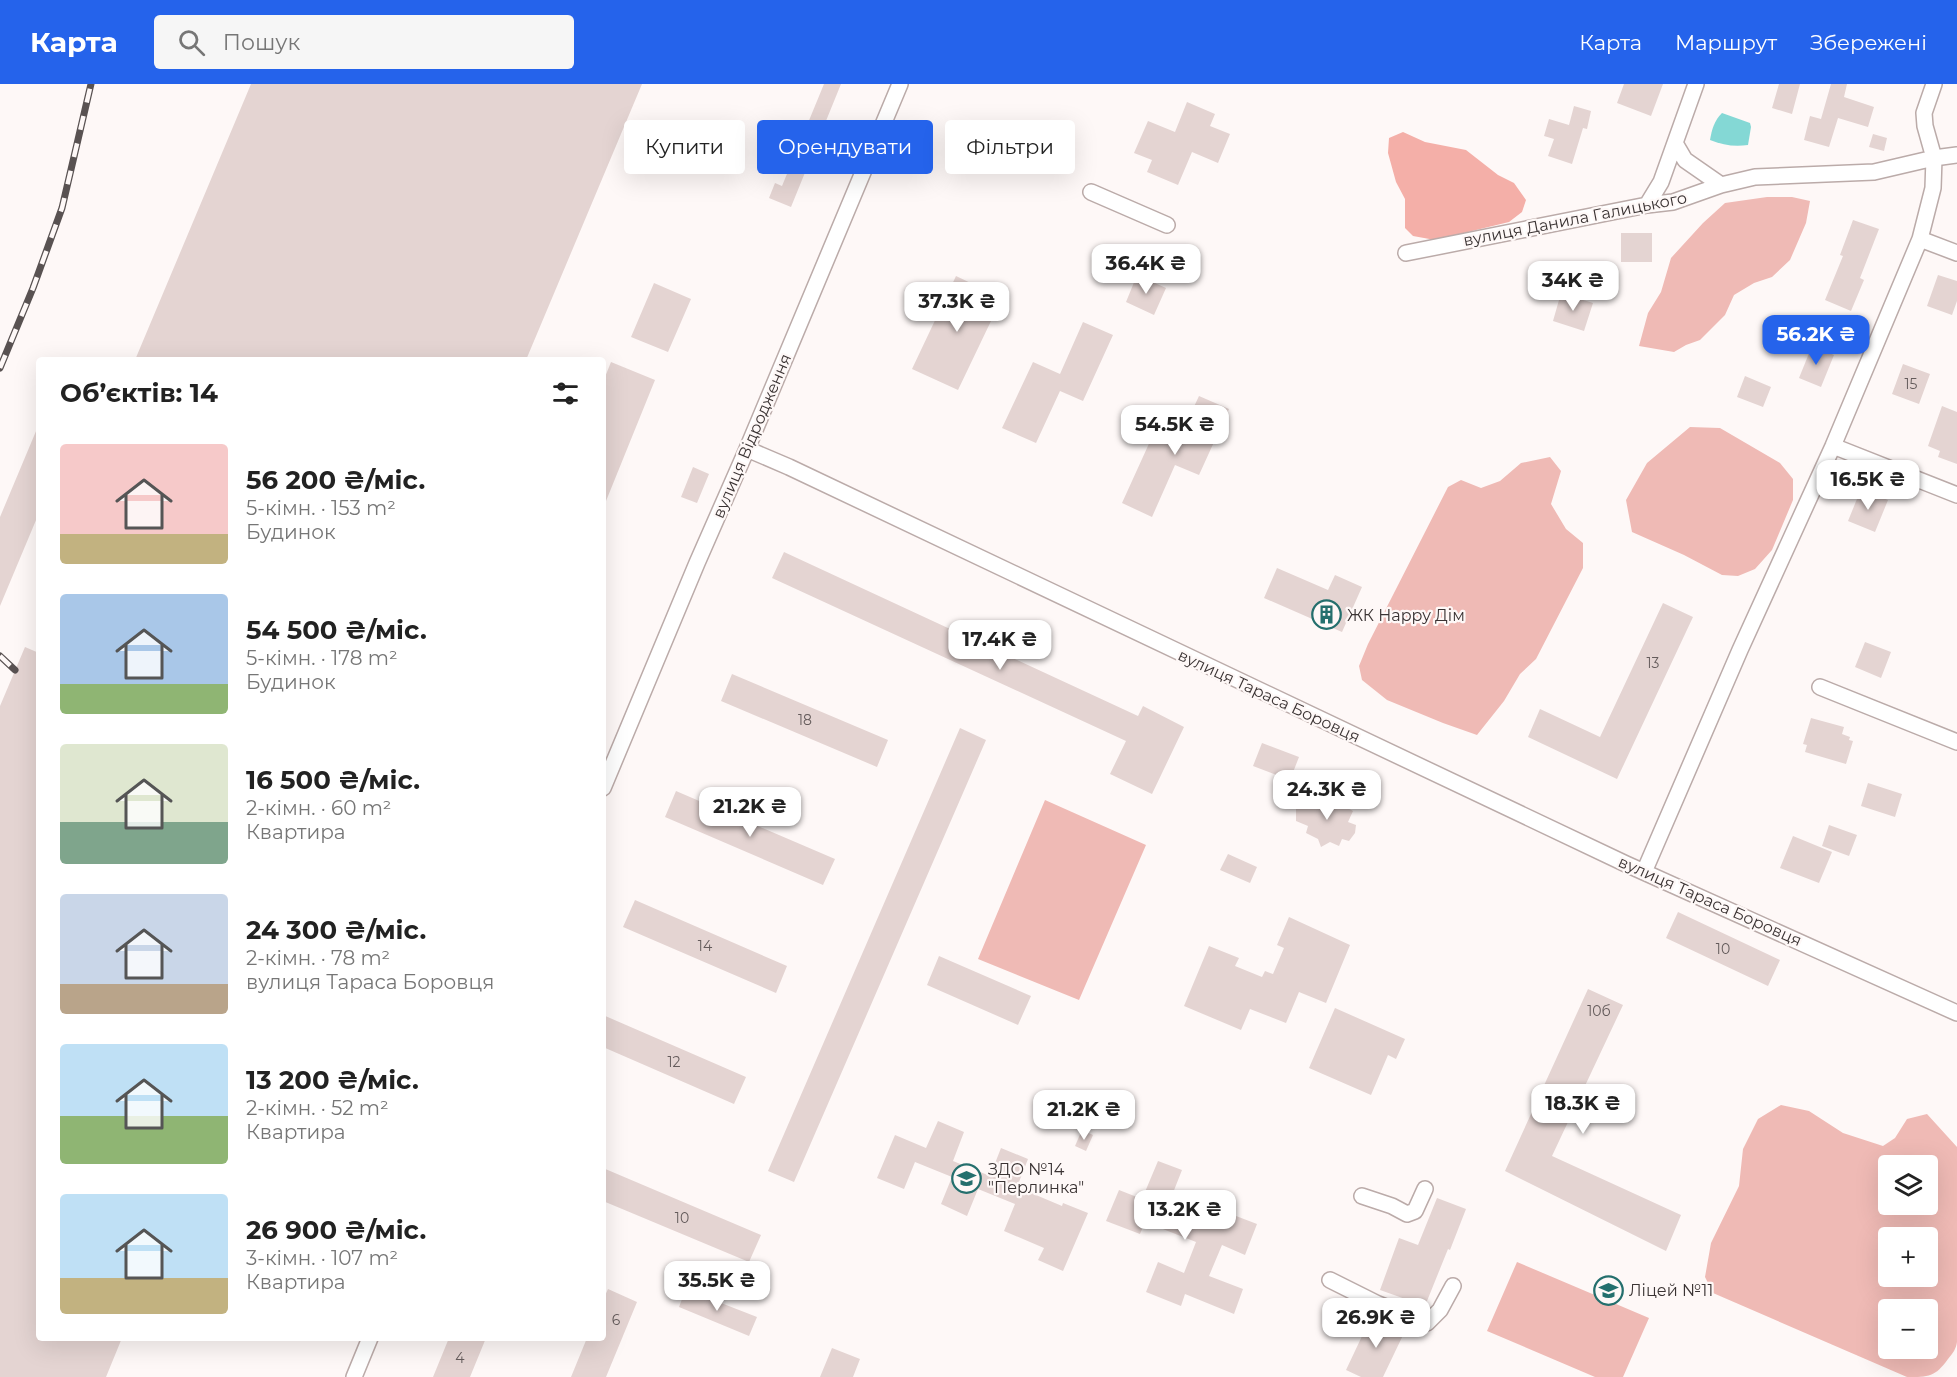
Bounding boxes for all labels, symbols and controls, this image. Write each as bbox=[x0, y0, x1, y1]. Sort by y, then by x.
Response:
search box bbox=[154, 15, 574, 69]
text: Карта bbox=[30, 25, 118, 59]
icon: search bbox=[175, 26, 208, 59]
text: Пошук bbox=[223, 29, 300, 56]
text: Карта bbox=[1579, 30, 1642, 55]
text: Маршрут bbox=[1675, 30, 1777, 55]
text: Збережені bbox=[1810, 30, 1927, 55]
chip: Купити bbox=[624, 120, 745, 174]
chip: Орендувати bbox=[757, 120, 933, 174]
chip: Фільтри bbox=[945, 120, 1075, 174]
street label: вулиця Данила Галицького bbox=[1462, 188, 1688, 250]
pin: 36.4K ₴ bbox=[1091, 244, 1201, 295]
text: 36.4K ₴ bbox=[1106, 251, 1186, 275]
pin: 34K ₴ bbox=[1531, 261, 1615, 312]
text: 34K ₴ bbox=[1542, 268, 1604, 292]
pin: 37.3K ₴ bbox=[902, 282, 1012, 333]
text: 37.3K ₴ bbox=[918, 289, 996, 313]
pin: 56.2K ₴ bbox=[1761, 315, 1871, 366]
text: 56.2K ₴ bbox=[1776, 322, 1856, 346]
street label: вулиця Відродження bbox=[709, 351, 795, 521]
house number: 15 bbox=[1905, 375, 1918, 393]
text: Об’єктів: 14 bbox=[60, 377, 218, 409]
icon: filters bbox=[549, 377, 582, 410]
pin: 54.5K ₴ bbox=[1120, 405, 1230, 456]
text: 54.5K ₴ bbox=[1135, 412, 1215, 436]
pin: 16.5K ₴ bbox=[1813, 460, 1923, 511]
text: 56 200 ₴/міс. bbox=[246, 464, 425, 496]
text: 16.5K ₴ bbox=[1831, 467, 1905, 491]
icon: home bbox=[108, 468, 180, 540]
text: 5-кімн. · 153 m² bbox=[246, 496, 396, 520]
text: Будинок bbox=[246, 520, 336, 544]
building icon: ЖК Happy Дім bbox=[1310, 599, 1342, 631]
place label: ЖК Happy Дім bbox=[1347, 606, 1465, 625]
text: 54 500 ₴/міс. bbox=[246, 614, 427, 646]
icon: home bbox=[108, 618, 180, 690]
pin: 17.4K ₴ bbox=[945, 620, 1055, 671]
text: 17.4K ₴ bbox=[962, 627, 1038, 651]
street label: вулиця Тараса Боровця bbox=[1175, 645, 1363, 747]
text: 5-кімн. · 178 m² bbox=[246, 646, 398, 670]
house number: 13 bbox=[1647, 654, 1660, 672]
text: Будинок bbox=[246, 670, 336, 694]
house number: 18 bbox=[798, 711, 812, 729]
text: 16 500 ₴/міс. bbox=[246, 764, 420, 796]
icon: home bbox=[108, 768, 180, 840]
pin: 24.3K ₴ bbox=[1272, 770, 1382, 821]
text: 24.3K ₴ bbox=[1287, 777, 1367, 801]
pin: 21.2K ₴ bbox=[695, 787, 805, 838]
text: 21.2K ₴ bbox=[713, 794, 787, 818]
text: 2-кімн. · 60 m² bbox=[246, 796, 391, 820]
text: Квартира bbox=[246, 820, 346, 844]
street label: вулиця Тараса Боровця bbox=[1615, 852, 1805, 950]
text: 24 300 ₴/міс. bbox=[246, 914, 426, 946]
icon: home bbox=[108, 918, 180, 990]
house number: 14 bbox=[698, 937, 713, 955]
house number: 10 bbox=[1716, 940, 1730, 958]
text: 2-кімн. · 78 m² bbox=[246, 946, 390, 970]
text: вулиця Тараса Боровця bbox=[246, 970, 494, 994]
house number: 10б bbox=[1587, 1002, 1611, 1020]
house number: 12 bbox=[667, 1053, 681, 1071]
text: 13 200 ₴/міс. bbox=[246, 1064, 419, 1096]
icon: home bbox=[108, 1068, 180, 1140]
pin: 18.3K ₴ bbox=[1528, 1084, 1638, 1135]
pin: 21.2K ₴ bbox=[1029, 1090, 1139, 1141]
text: 18.3K ₴ bbox=[1545, 1091, 1621, 1115]
text: 2-кімн. · 52 m² bbox=[246, 1096, 389, 1120]
text: 21.2K ₴ bbox=[1047, 1097, 1121, 1121]
text: Квартира bbox=[246, 1120, 346, 1144]
map controls bbox=[1878, 1155, 1938, 1359]
button: layers bbox=[1878, 1155, 1938, 1215]
place label: ЗДО №14 "Перлинка" bbox=[988, 1160, 1084, 1197]
school or university icon: ЗДО №14 "Перлинка" bbox=[951, 1162, 983, 1194]
pin: 13.2K ₴ bbox=[1130, 1190, 1240, 1241]
text: 13.2K ₴ bbox=[1148, 1197, 1222, 1221]
house number: 10 bbox=[675, 1209, 689, 1227]
text: 26 900 ₴/міс. bbox=[246, 1214, 426, 1246]
icon: home bbox=[108, 1218, 180, 1290]
button: + bbox=[1878, 1227, 1938, 1287]
text: 3-кімн. · 107 m² bbox=[246, 1246, 398, 1270]
pin: 35.5K ₴ bbox=[662, 1261, 772, 1312]
text: 35.5K ₴ bbox=[678, 1268, 756, 1292]
text: Квартира bbox=[246, 1270, 346, 1294]
school or university icon: Ліцей №11 bbox=[1592, 1274, 1624, 1306]
place label: Ліцей №11 bbox=[1629, 1281, 1713, 1300]
pin: 26.9K ₴ bbox=[1321, 1298, 1431, 1349]
button: − bbox=[1878, 1299, 1938, 1359]
text: 26.9K ₴ bbox=[1336, 1305, 1416, 1329]
house number: 6 bbox=[612, 1311, 621, 1329]
house number: 4 bbox=[455, 1349, 465, 1367]

